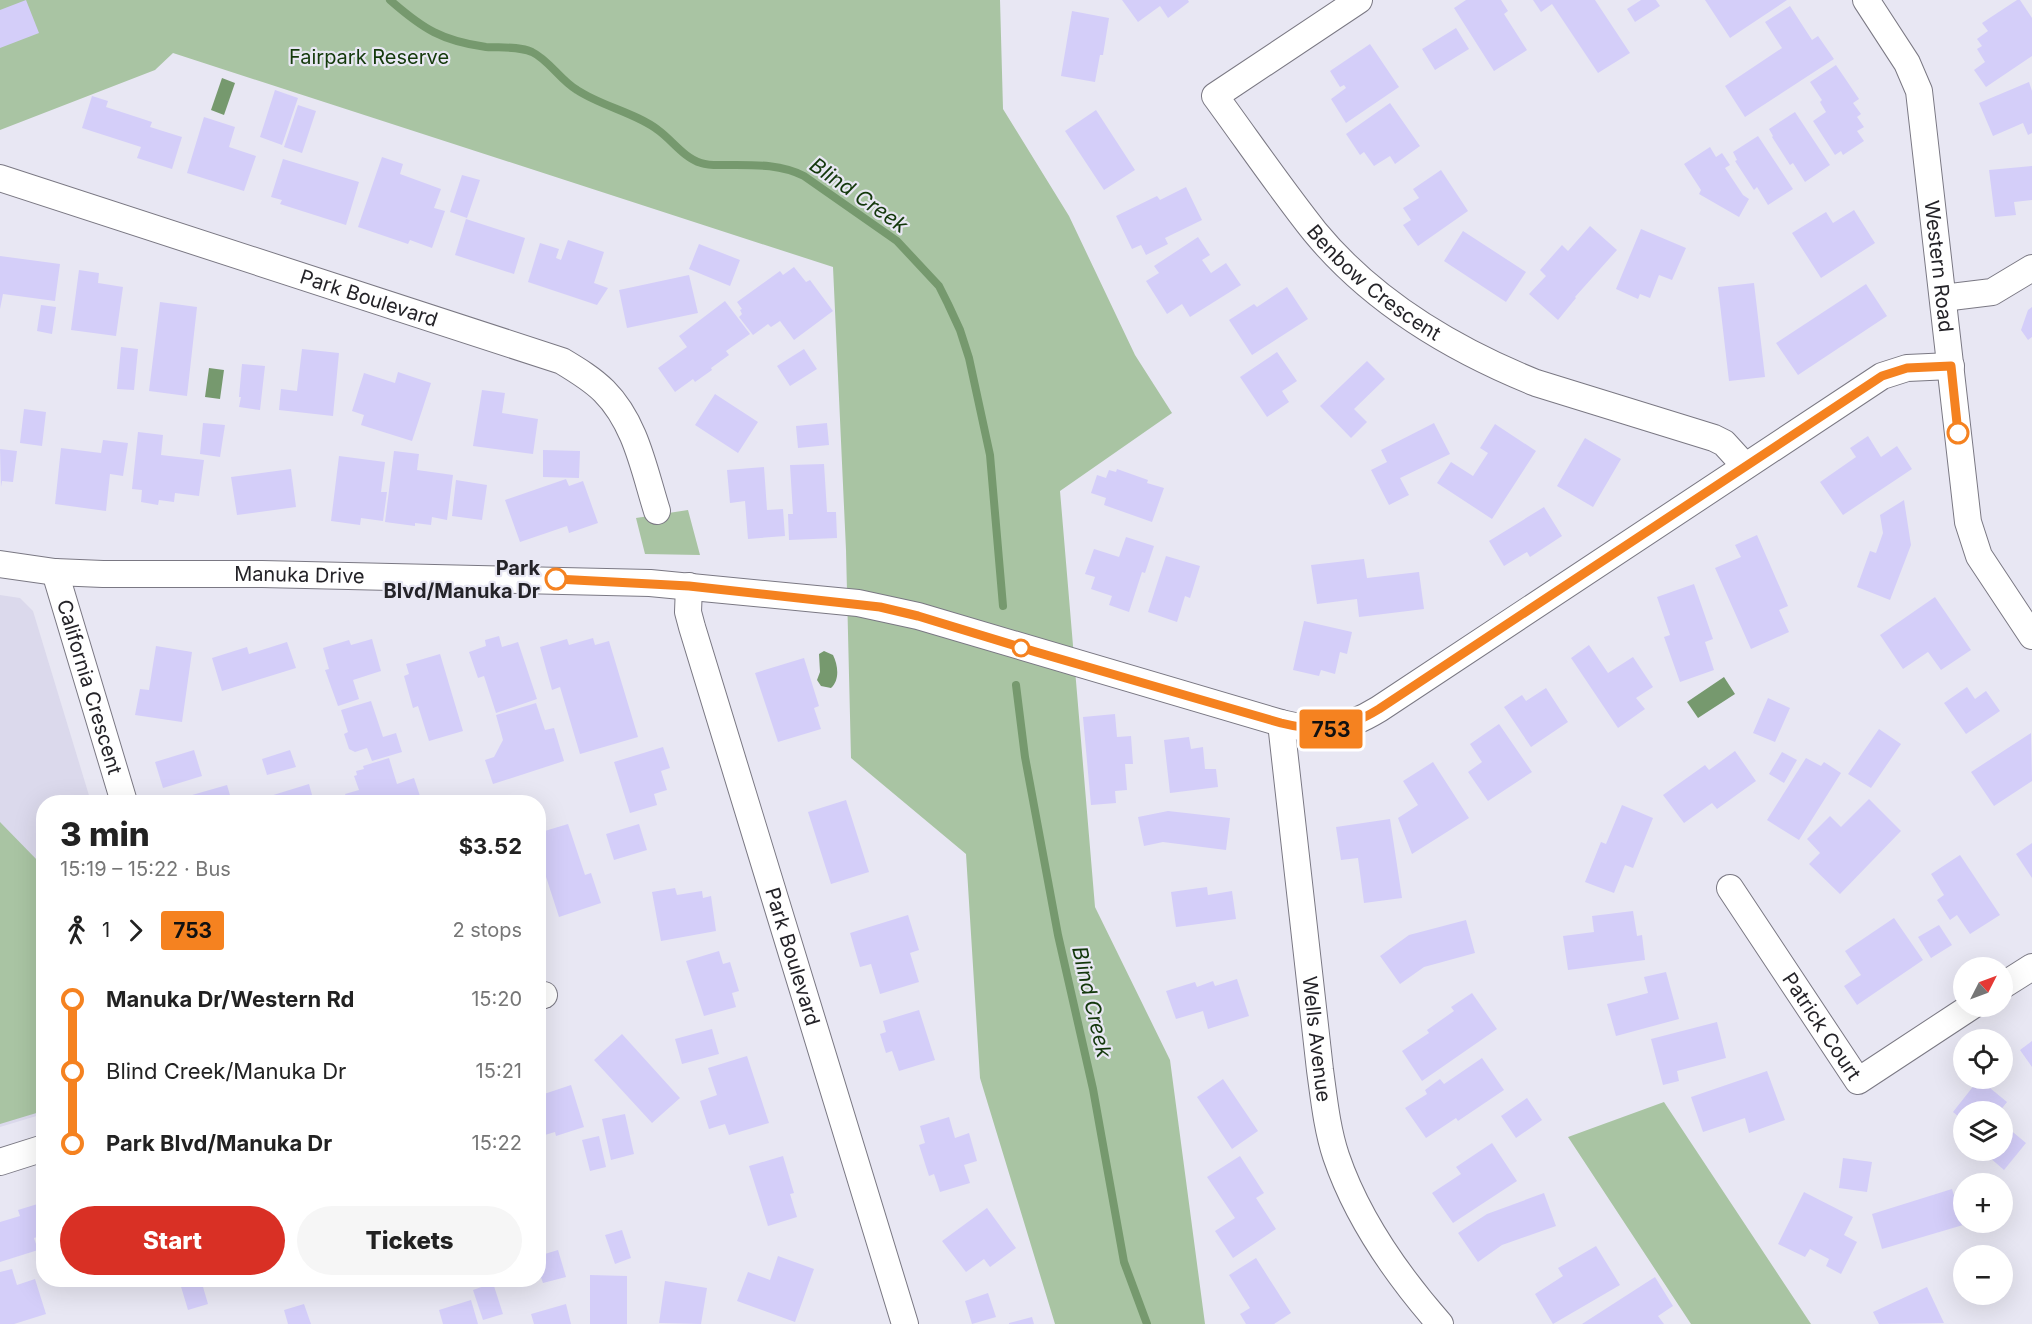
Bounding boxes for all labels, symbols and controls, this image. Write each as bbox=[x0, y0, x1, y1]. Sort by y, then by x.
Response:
park label: Fairpark Reserve bbox=[289, 45, 449, 69]
water label: Blind Creek bbox=[805, 152, 913, 238]
street label: Western Road bbox=[1920, 199, 1958, 333]
street label: Benbow Crescent bbox=[1302, 220, 1446, 346]
street label: Park Boulevard bbox=[297, 265, 441, 332]
unlabelled marker bbox=[1947, 422, 1969, 444]
place label: Park Blvd/Manuka Dr bbox=[383, 556, 540, 603]
street label: Manuka Drive bbox=[234, 562, 365, 588]
marker: Park Blvd/Manuka Dr bbox=[545, 568, 567, 590]
street label: California Crescent bbox=[52, 597, 127, 778]
unlabelled marker bbox=[1012, 639, 1030, 657]
line badge: 753 bbox=[1296, 710, 1366, 748]
text: 753 bbox=[1312, 717, 1351, 742]
text: 3 min bbox=[60, 814, 150, 854]
text: $3.52 bbox=[459, 833, 522, 859]
text: 15:19 – 15:22 · Bus bbox=[60, 857, 231, 881]
street label: Park Boulevard bbox=[760, 884, 825, 1028]
icon: walk bbox=[60, 914, 93, 947]
icon: forward bbox=[119, 914, 152, 947]
text: 1 bbox=[102, 918, 110, 942]
text: 753 bbox=[173, 918, 212, 943]
text: 2 stops bbox=[452, 918, 522, 942]
water label: Blind Creek bbox=[1067, 944, 1117, 1061]
north arrow bbox=[1953, 957, 2013, 1017]
map controls bbox=[1953, 957, 2013, 1305]
street label: Patrick Court bbox=[1777, 968, 1866, 1085]
street label: Wells Avenue bbox=[1298, 975, 1336, 1103]
text: Manuka Dr/Western Rd bbox=[106, 986, 354, 1012]
text: 15:20 bbox=[471, 987, 522, 1011]
button: locate bbox=[1953, 1029, 2013, 1089]
text: Blind Creek/Manuka Dr bbox=[106, 1058, 346, 1084]
text: 15:21 bbox=[476, 1059, 522, 1083]
button: layers bbox=[1953, 1101, 2013, 1161]
text: Park Blvd/Manuka Dr bbox=[106, 1130, 332, 1156]
text: 15:22 bbox=[472, 1131, 522, 1155]
button: + bbox=[1953, 1173, 2013, 1233]
button: Start bbox=[60, 1206, 285, 1275]
button: Tickets bbox=[297, 1206, 522, 1275]
button: − bbox=[1953, 1245, 2013, 1305]

